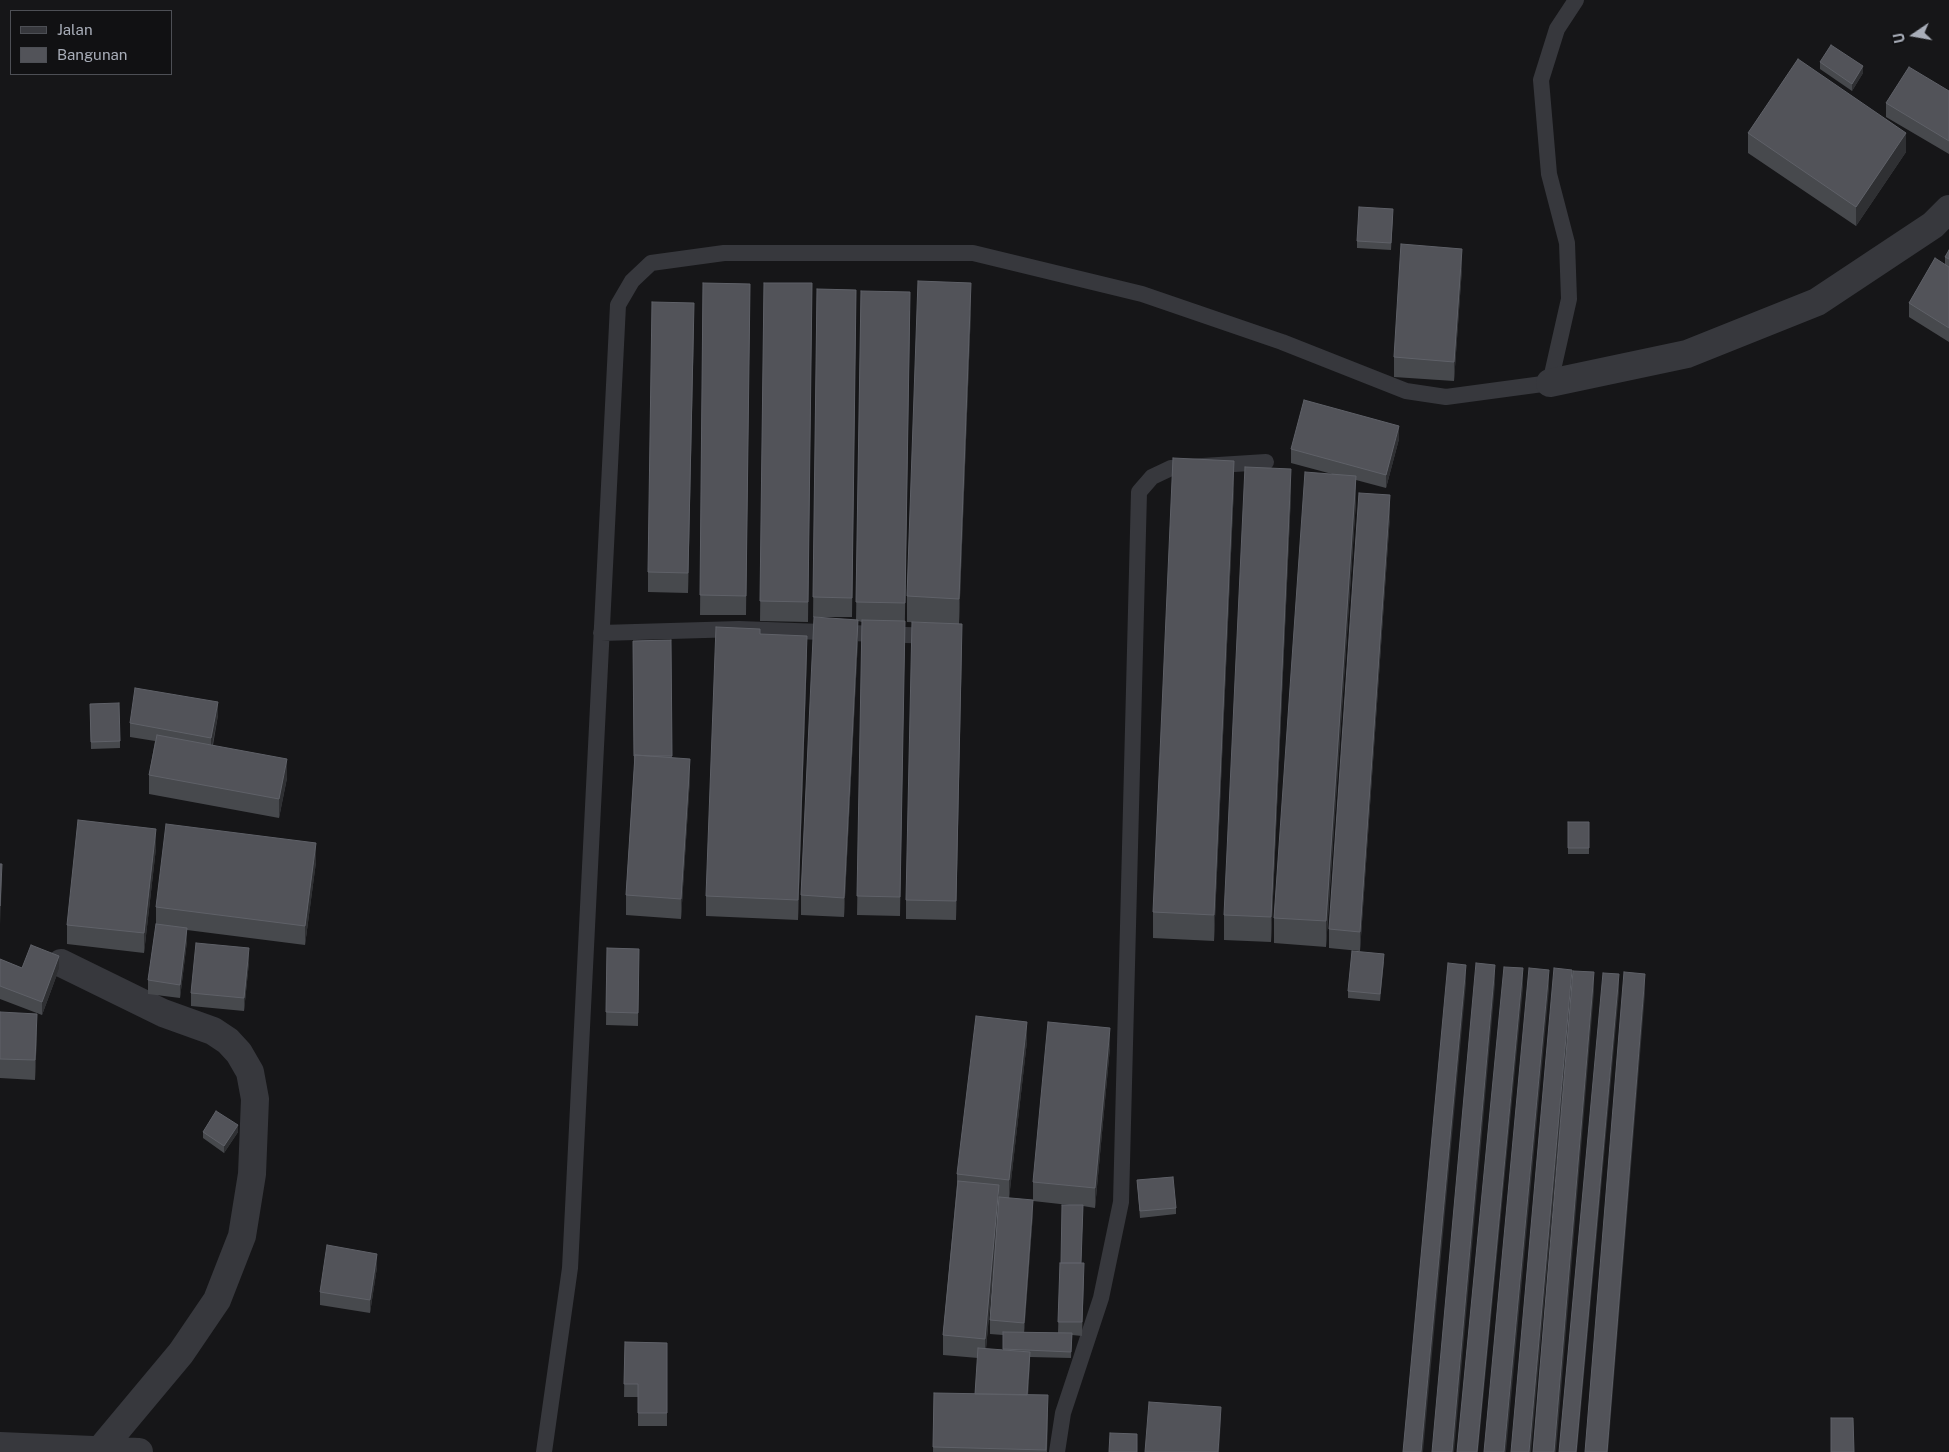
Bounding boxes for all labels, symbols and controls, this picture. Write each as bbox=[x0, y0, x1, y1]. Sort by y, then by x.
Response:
legend bbox=[10, 10, 172, 75]
north arrow bbox=[1889, 10, 1939, 60]
text: Jalan bbox=[57, 21, 93, 38]
text: U bbox=[1890, 32, 1908, 45]
text: Bangunan bbox=[57, 46, 128, 63]

